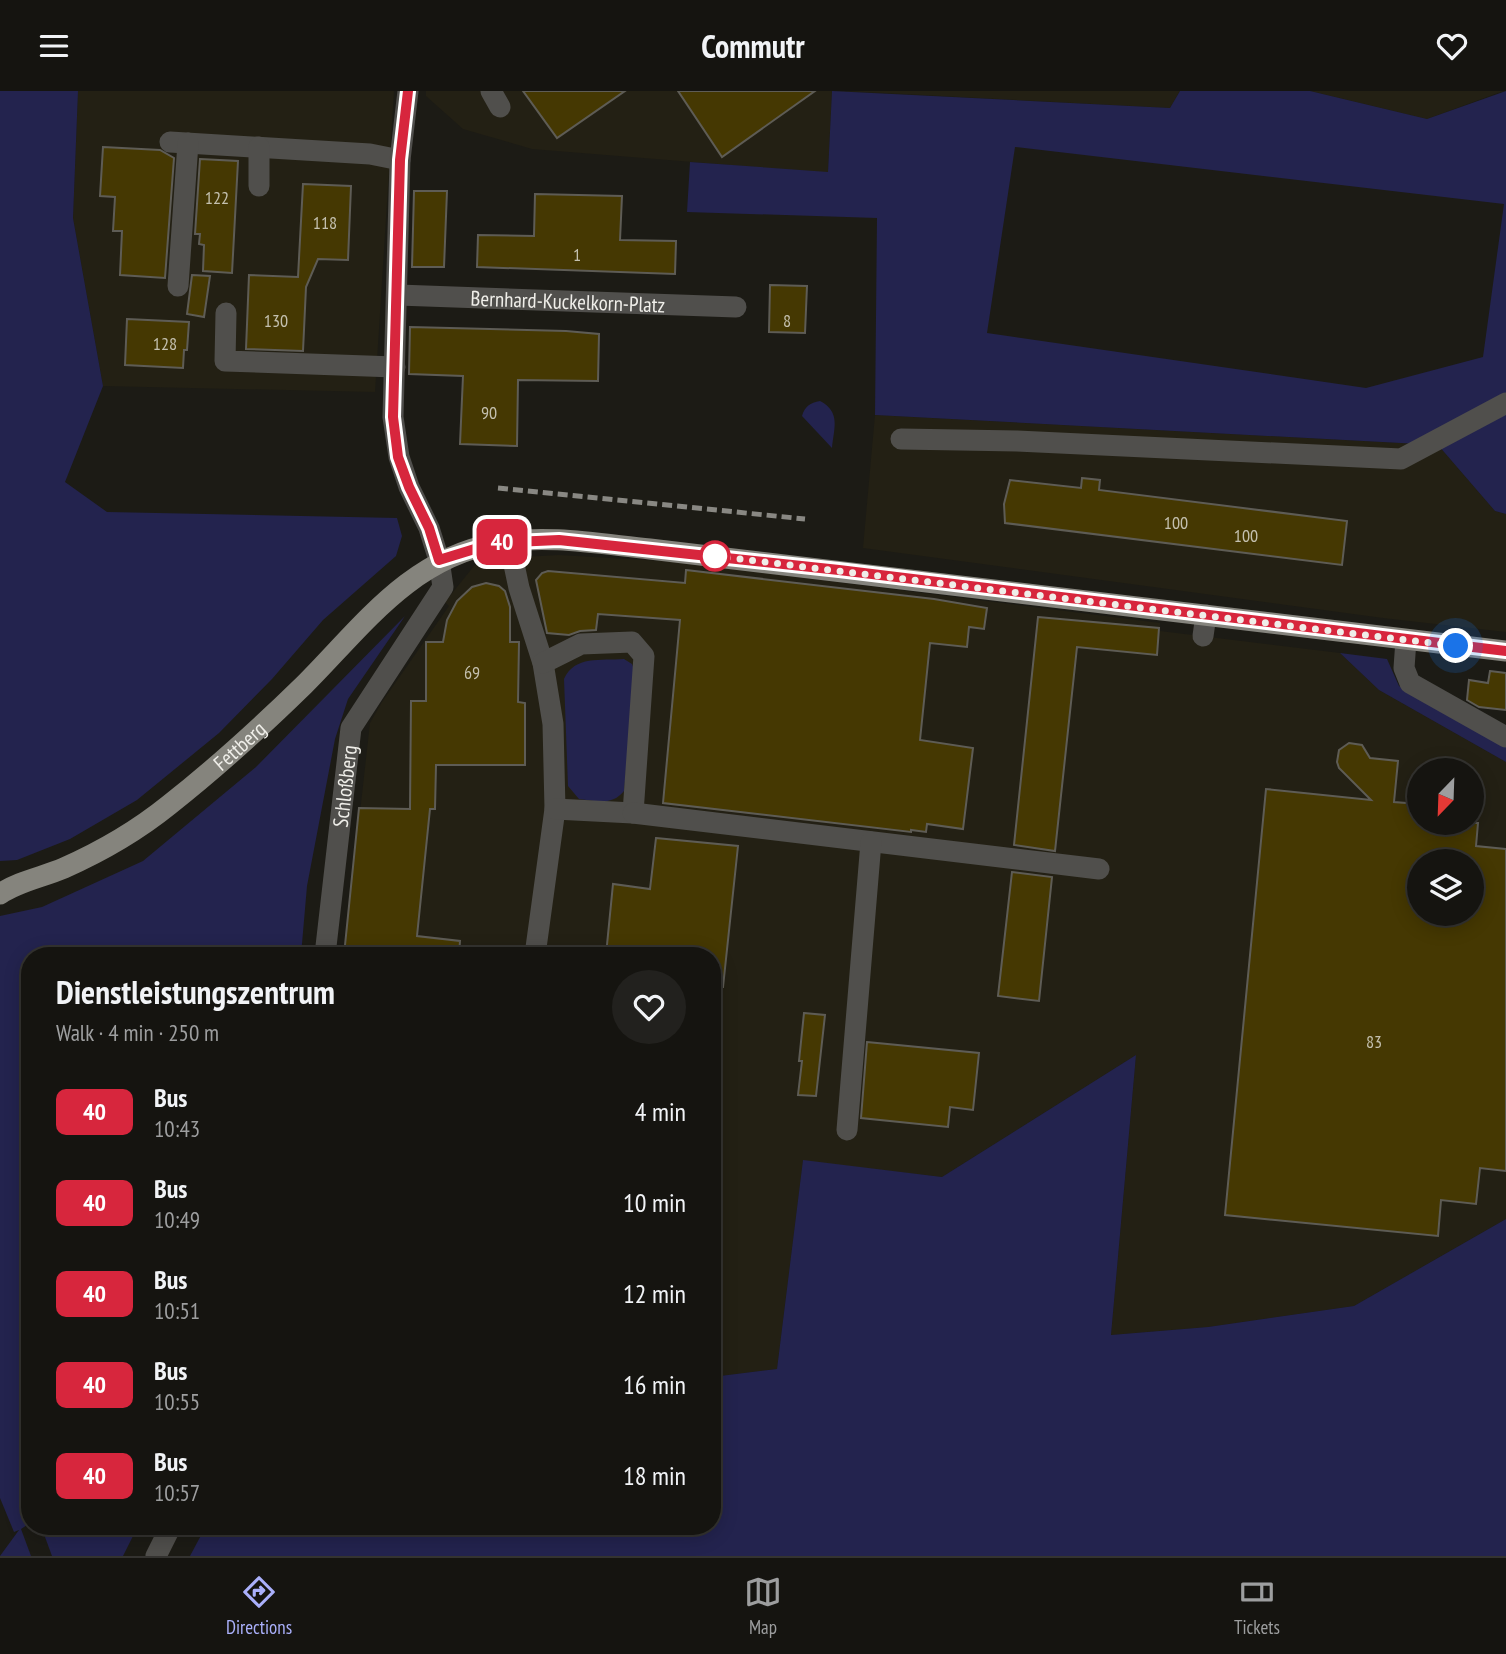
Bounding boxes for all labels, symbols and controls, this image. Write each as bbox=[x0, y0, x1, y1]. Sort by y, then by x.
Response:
text: Commutr bbox=[701, 25, 805, 67]
icon: menu bbox=[35, 27, 73, 65]
icon: heart bbox=[1433, 27, 1471, 65]
house number: 122 bbox=[205, 186, 229, 209]
house number: 118 bbox=[313, 211, 337, 234]
house number: 1 bbox=[573, 243, 581, 266]
street label: Bernhard-Kuckelkorn-Platz bbox=[470, 284, 666, 318]
house number: 130 bbox=[264, 309, 288, 332]
house number: 8 bbox=[783, 309, 791, 332]
house number: 128 bbox=[153, 332, 177, 355]
house number: 90 bbox=[481, 401, 497, 424]
house number: 100 bbox=[1164, 511, 1188, 534]
line badge: 40 bbox=[470, 519, 534, 565]
house number: 100 bbox=[1234, 524, 1258, 547]
text: 40 bbox=[491, 526, 513, 557]
unlabelled marker bbox=[700, 541, 730, 571]
your location bbox=[1438, 628, 1473, 663]
house number: 69 bbox=[464, 661, 480, 684]
street label: Fettberg bbox=[207, 715, 271, 776]
street label: Schloßberg bbox=[326, 744, 362, 829]
north arrow bbox=[1407, 758, 1484, 835]
map controls bbox=[1407, 758, 1484, 926]
button: layers bbox=[1407, 849, 1484, 926]
text: Dienstleistungszentrum bbox=[56, 970, 335, 1013]
button: heart bbox=[612, 970, 686, 1044]
text: Walk · 4 min · 250 m bbox=[56, 1018, 219, 1047]
house number: 83 bbox=[1366, 1030, 1382, 1053]
text: Bus bbox=[154, 1081, 187, 1114]
text: 4 min bbox=[635, 1095, 686, 1128]
text: 40 bbox=[83, 1096, 106, 1127]
text: 10:43 bbox=[154, 1114, 200, 1143]
text: Bus bbox=[154, 1172, 187, 1205]
text: 10 min bbox=[623, 1186, 686, 1219]
text: 40 bbox=[83, 1187, 106, 1218]
text: 10:49 bbox=[154, 1205, 200, 1234]
text: Bus bbox=[154, 1263, 187, 1296]
text: 12 min bbox=[623, 1277, 686, 1310]
text: 40 bbox=[83, 1278, 106, 1309]
text: 10:51 bbox=[154, 1296, 200, 1325]
text: Bus bbox=[154, 1354, 187, 1387]
text: 16 min bbox=[623, 1368, 686, 1401]
text: 40 bbox=[83, 1369, 106, 1400]
text: 10:55 bbox=[154, 1387, 200, 1416]
text: Bus bbox=[154, 1445, 187, 1478]
text: 18 min bbox=[623, 1459, 686, 1492]
text: 40 bbox=[83, 1460, 106, 1491]
text: 10:57 bbox=[154, 1478, 200, 1507]
tab: Directions bbox=[226, 1573, 292, 1639]
tab: Map bbox=[744, 1573, 782, 1639]
tab: Tickets bbox=[1234, 1573, 1280, 1639]

